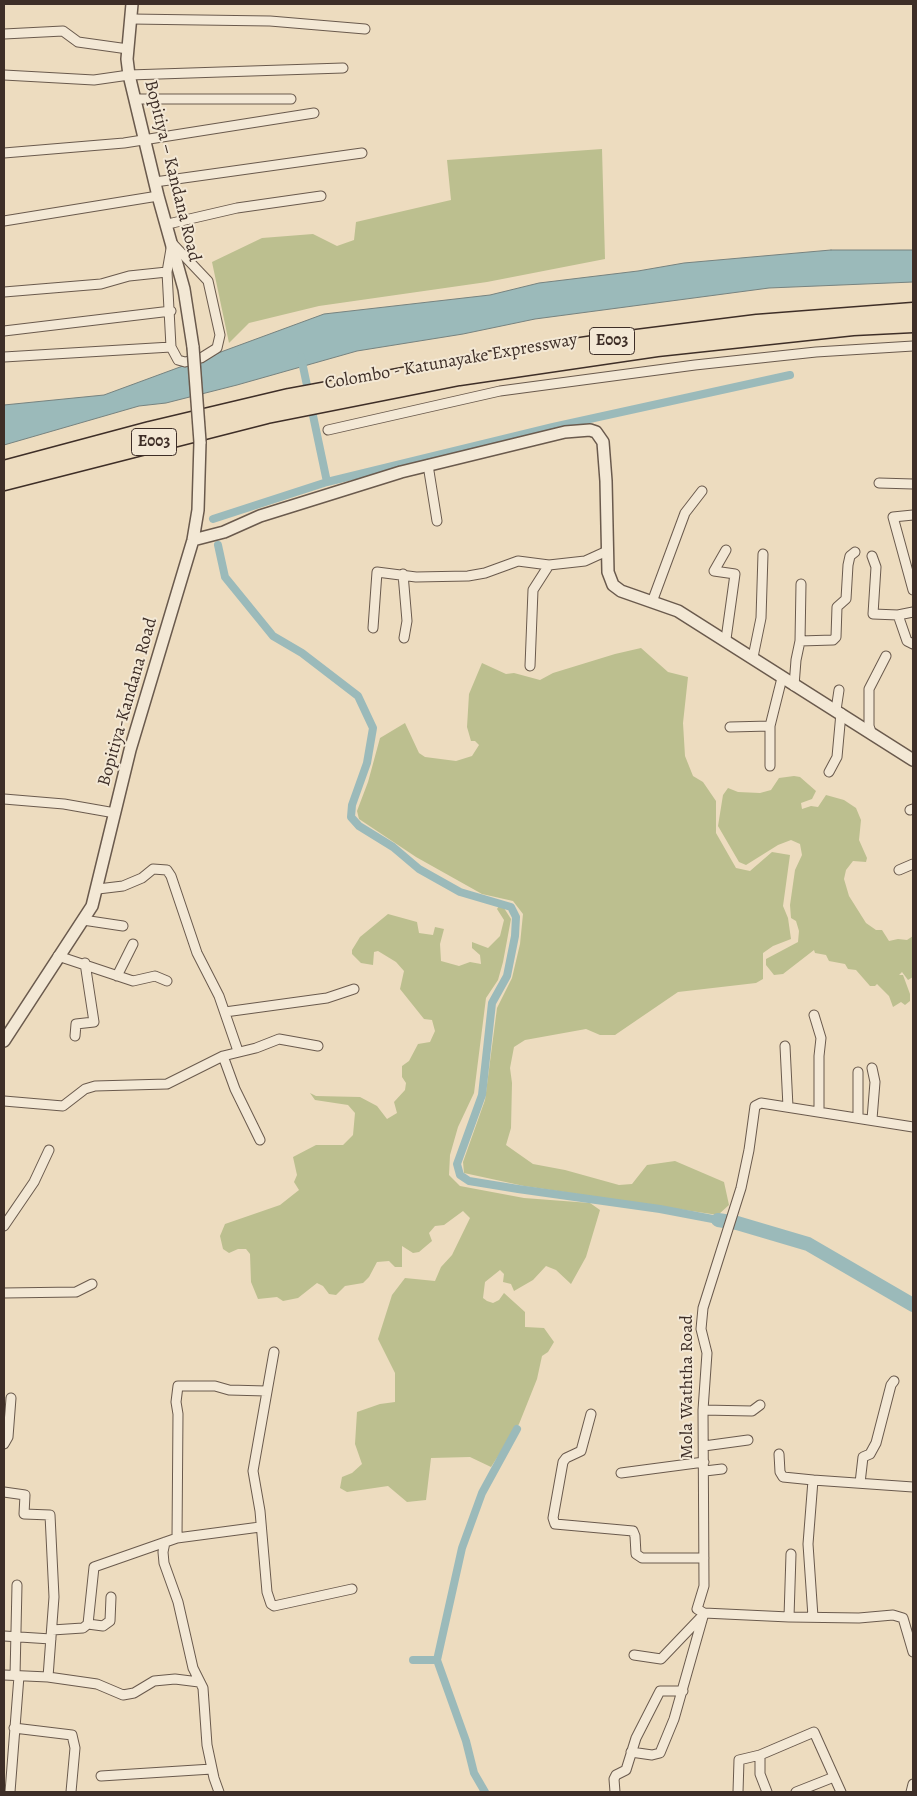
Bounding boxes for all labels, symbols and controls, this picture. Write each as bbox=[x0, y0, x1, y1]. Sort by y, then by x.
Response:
street label: Bopitiya – Kandana Road bbox=[139, 78, 205, 264]
road number: E003 bbox=[590, 328, 634, 354]
street label: Colombo - Katunayake Expressway bbox=[323, 329, 579, 395]
road number: E003 bbox=[132, 428, 176, 456]
street label: Bopitiya-Kandana Road bbox=[94, 615, 162, 789]
street label: Mola Waththa Road bbox=[677, 1315, 699, 1459]

